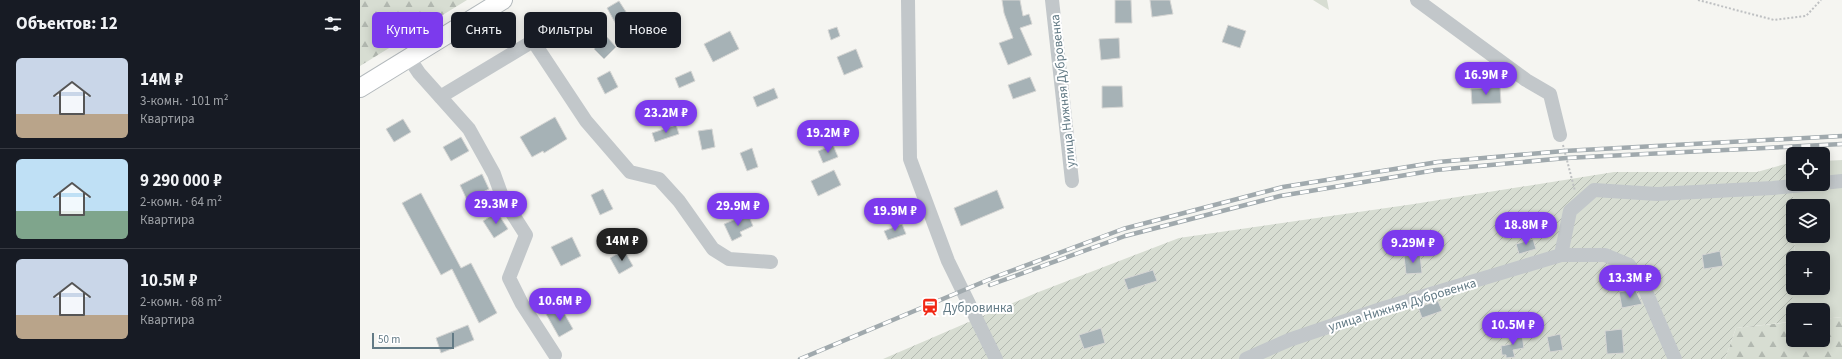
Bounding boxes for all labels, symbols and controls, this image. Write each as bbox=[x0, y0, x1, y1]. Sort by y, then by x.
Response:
text: Объектов: 12 bbox=[16, 12, 118, 36]
chip: Купить bbox=[372, 12, 443, 48]
chip: Снять bbox=[451, 12, 516, 48]
chip: Фильтры bbox=[524, 12, 607, 48]
chip: Новое bbox=[615, 12, 681, 48]
icon: filters bbox=[322, 13, 344, 35]
street label: улица Нижняя Дубровенка bbox=[1046, 14, 1080, 168]
pin: 16.9M ₽ bbox=[1449, 62, 1523, 96]
text: 16.9M ₽ bbox=[1464, 66, 1508, 84]
text: 14M ₽ bbox=[140, 68, 183, 92]
icon: home bbox=[48, 74, 96, 122]
text: 3-комн. · 101 m² bbox=[140, 92, 229, 110]
pin: 23.2M ₽ bbox=[629, 100, 703, 134]
text: 23.2M ₽ bbox=[644, 104, 688, 122]
text: Квартира bbox=[140, 110, 195, 128]
pin: 19.2M ₽ bbox=[791, 120, 865, 154]
text: 19.2M ₽ bbox=[806, 124, 850, 142]
map controls bbox=[1786, 147, 1830, 347]
button: locate bbox=[1786, 147, 1830, 191]
text: 9 290 000 ₽ bbox=[140, 169, 222, 193]
icon: home bbox=[48, 175, 96, 223]
pin: 29.3M ₽ bbox=[459, 191, 533, 225]
text: 2-комн. · 64 m² bbox=[140, 193, 222, 211]
pin: 29.9M ₽ bbox=[701, 193, 775, 227]
text: 29.3M ₽ bbox=[474, 195, 518, 213]
text: 29.9M ₽ bbox=[716, 197, 760, 215]
pin: 19.9M ₽ bbox=[858, 198, 932, 232]
button: layers bbox=[1786, 199, 1830, 243]
text: 19.9M ₽ bbox=[873, 202, 917, 220]
text: Квартира bbox=[140, 211, 195, 229]
pin: 18.8M ₽ bbox=[1489, 212, 1563, 246]
text: 18.8M ₽ bbox=[1504, 216, 1548, 234]
pin: 14M ₽ bbox=[594, 228, 650, 262]
pin: 9.29M ₽ bbox=[1376, 230, 1450, 264]
text: 14M ₽ bbox=[605, 232, 639, 250]
text: 9.29M ₽ bbox=[1391, 234, 1435, 252]
button: + bbox=[1786, 251, 1830, 295]
pin: 13.3M ₽ bbox=[1593, 265, 1667, 299]
text: 10.5M ₽ bbox=[140, 269, 197, 293]
text: 13.3M ₽ bbox=[1608, 269, 1652, 287]
street label: улица Нижняя Дубровенка bbox=[1326, 274, 1478, 336]
icon: home bbox=[48, 275, 96, 323]
pin: 10.6M ₽ bbox=[523, 288, 597, 322]
text: 10.6M ₽ bbox=[538, 292, 582, 310]
text: 2-комн. · 68 m² bbox=[140, 293, 222, 311]
station icon: Дубровинка bbox=[920, 297, 940, 317]
place label: Дубровинка bbox=[943, 299, 1013, 317]
button: − bbox=[1786, 303, 1830, 347]
text: Квартира bbox=[140, 311, 195, 329]
pin: 10.5M ₽ bbox=[1476, 312, 1550, 346]
text: 10.5M ₽ bbox=[1491, 316, 1535, 334]
scale bar bbox=[372, 331, 454, 350]
text: 50 m bbox=[378, 332, 400, 347]

